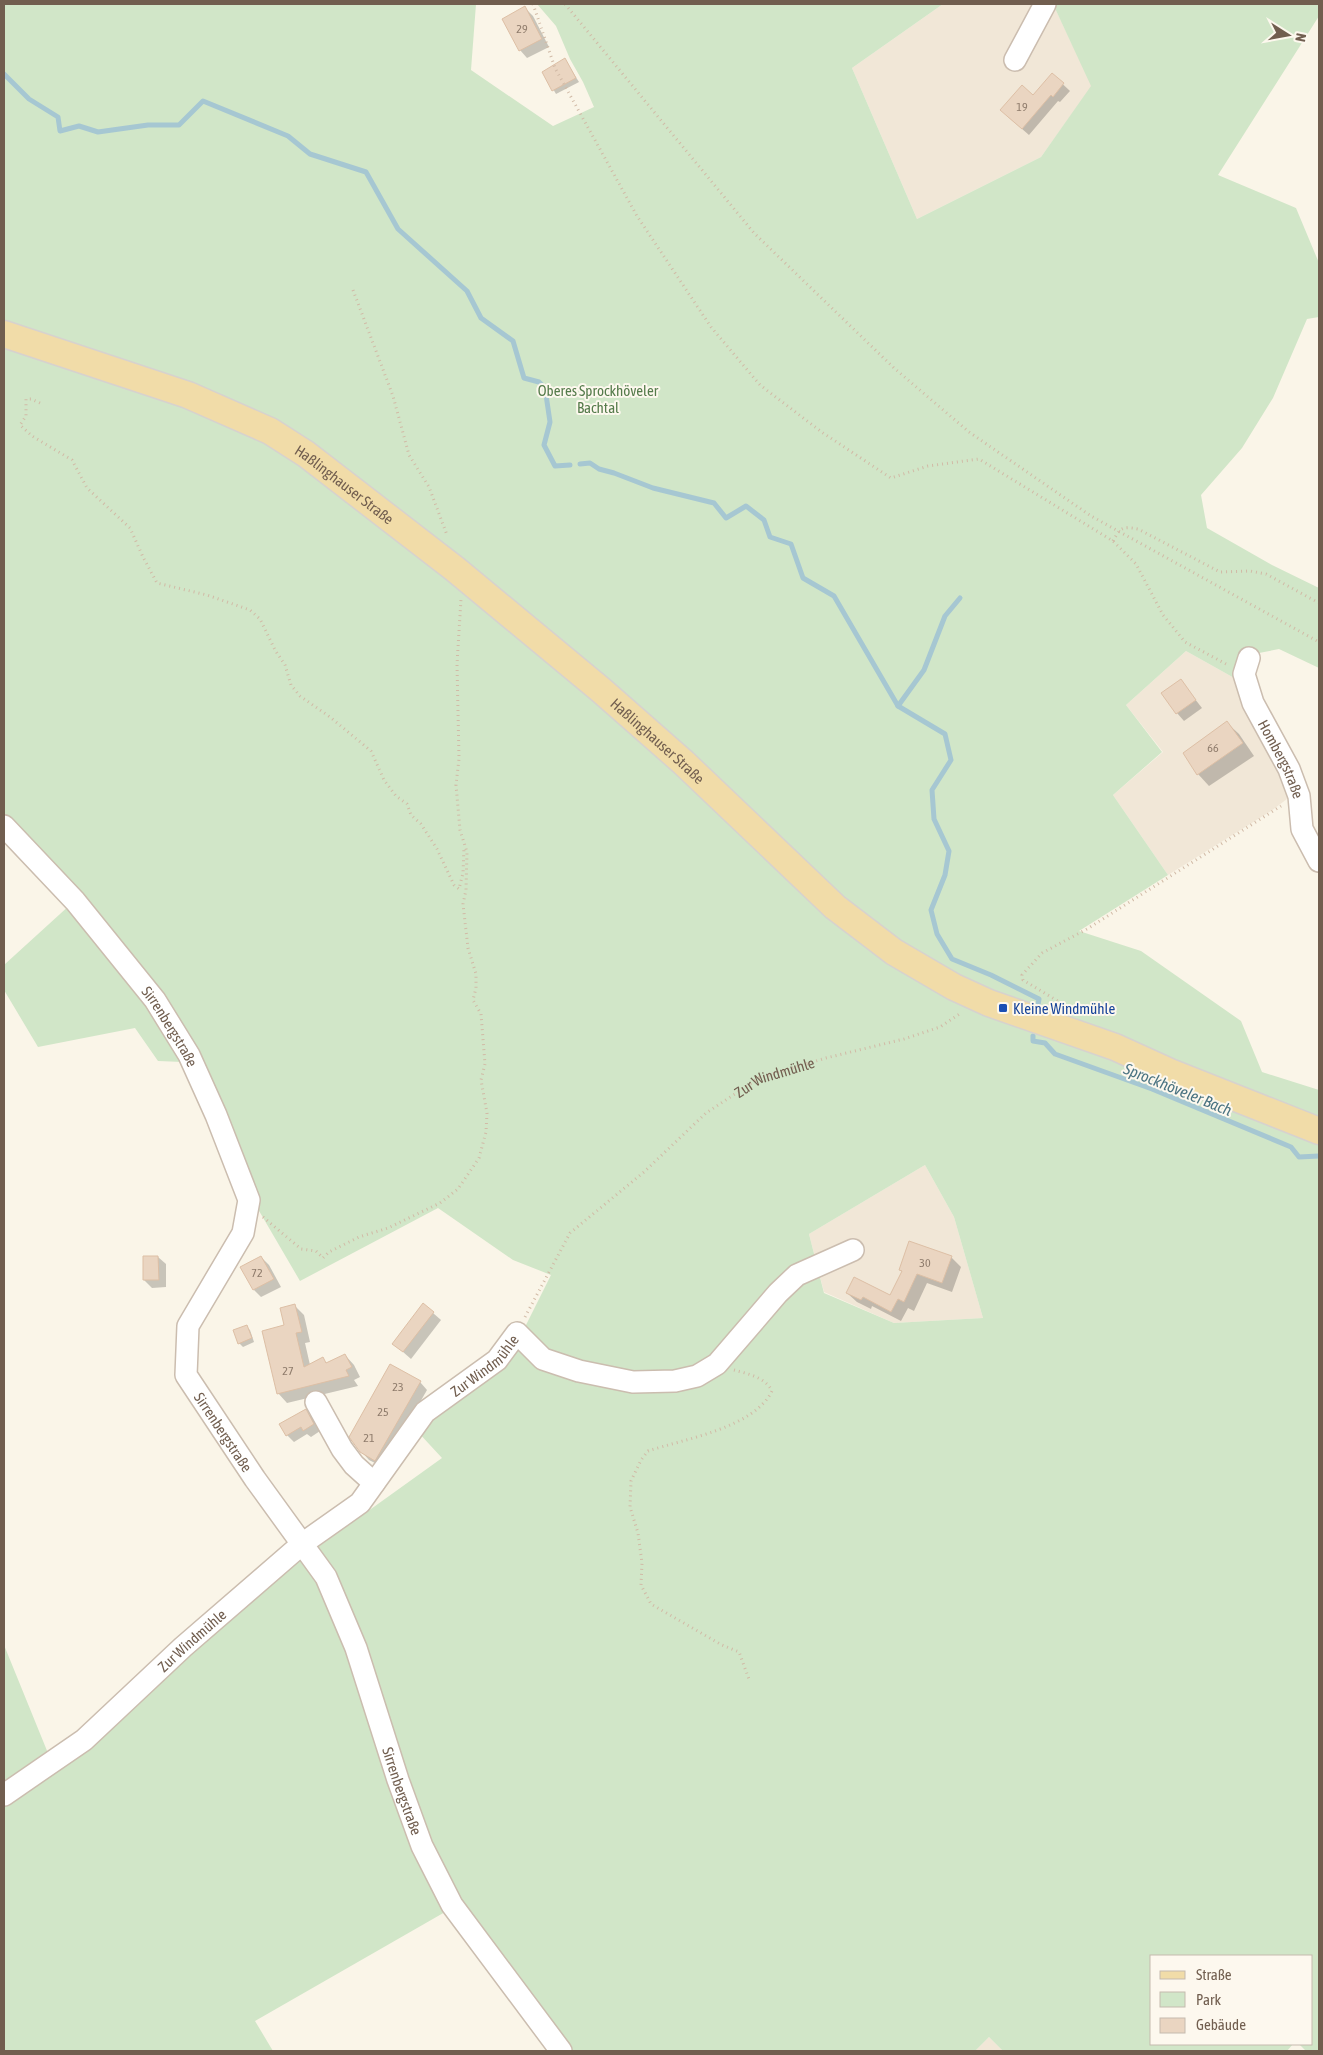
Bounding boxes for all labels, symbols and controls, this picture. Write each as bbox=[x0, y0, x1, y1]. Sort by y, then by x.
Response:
north arrow bbox=[1263, 10, 1313, 60]
house number: 29 bbox=[516, 22, 528, 36]
text: N bbox=[1292, 32, 1309, 43]
house number: 19 bbox=[1016, 100, 1028, 114]
park label: Oberes Sprockhöveler Bachtal bbox=[538, 382, 659, 416]
street label: Haßlinghauser Straße bbox=[292, 441, 397, 527]
street label: Haßlinghauser Straße bbox=[608, 694, 708, 787]
street label: Hombergstraße bbox=[1255, 717, 1308, 801]
house number: 66 bbox=[1207, 741, 1219, 755]
street label: Sirrenbergstraße bbox=[139, 983, 202, 1069]
place label: Kleine Windmühle bbox=[1013, 1000, 1115, 1017]
marker: Kleine Windmühle bbox=[997, 1002, 1009, 1014]
street label: Zur Windmühle bbox=[731, 1053, 817, 1100]
water label: Sprockhöveler Bach bbox=[1120, 1059, 1235, 1120]
house number: 30 bbox=[919, 1256, 931, 1270]
house number: 72 bbox=[251, 1266, 263, 1280]
street label: Zur Windmühle bbox=[447, 1331, 522, 1399]
house number: 27 bbox=[282, 1364, 294, 1378]
house number: 23 bbox=[392, 1380, 404, 1394]
street label: Sirrenbergstraße bbox=[191, 1389, 256, 1475]
house number: 25 bbox=[377, 1405, 389, 1419]
house number: 21 bbox=[363, 1431, 375, 1445]
street label: Zur Windmühle bbox=[154, 1605, 229, 1675]
street label: Sirrenbergstraße bbox=[380, 1745, 426, 1837]
legend bbox=[1150, 1955, 1313, 2045]
text: Straße bbox=[1196, 1966, 1232, 1983]
text: Park bbox=[1196, 1991, 1221, 2008]
text: Gebäude bbox=[1196, 2016, 1246, 2033]

